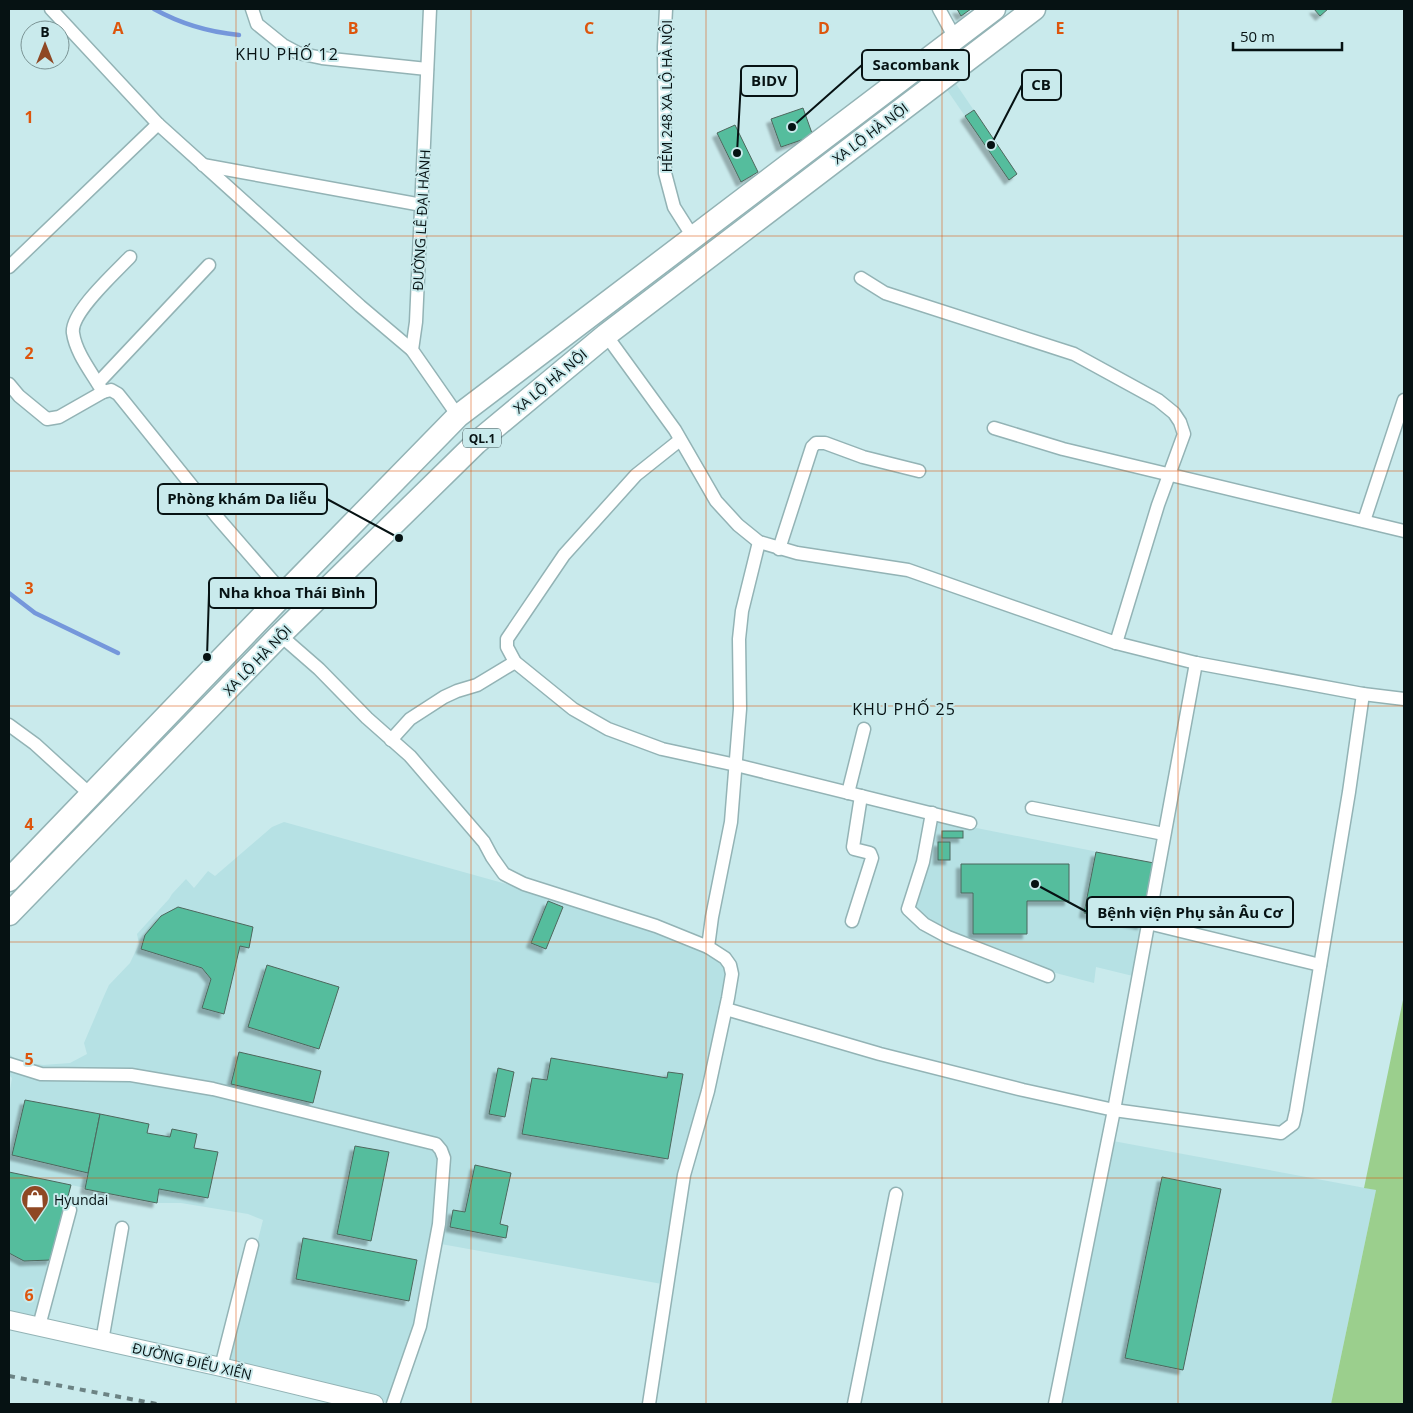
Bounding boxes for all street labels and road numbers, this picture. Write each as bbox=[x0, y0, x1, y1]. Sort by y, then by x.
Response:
street label: HẺM 248 XA LỘ HÀ NỘI bbox=[657, 20, 676, 172]
street label: XA LỘ HÀ NỘI bbox=[828, 98, 912, 168]
street label: ĐƯỜNG LÊ ĐẠI HÀNH bbox=[408, 149, 434, 291]
street label: XA LỘ HÀ NỘI bbox=[509, 345, 591, 417]
road number: QL.1 bbox=[463, 428, 501, 448]
street label: XA LỘ HÀ NỘI bbox=[219, 621, 295, 699]
street label: ĐƯỜNG ĐIỂU XIỂN bbox=[130, 1338, 254, 1384]

